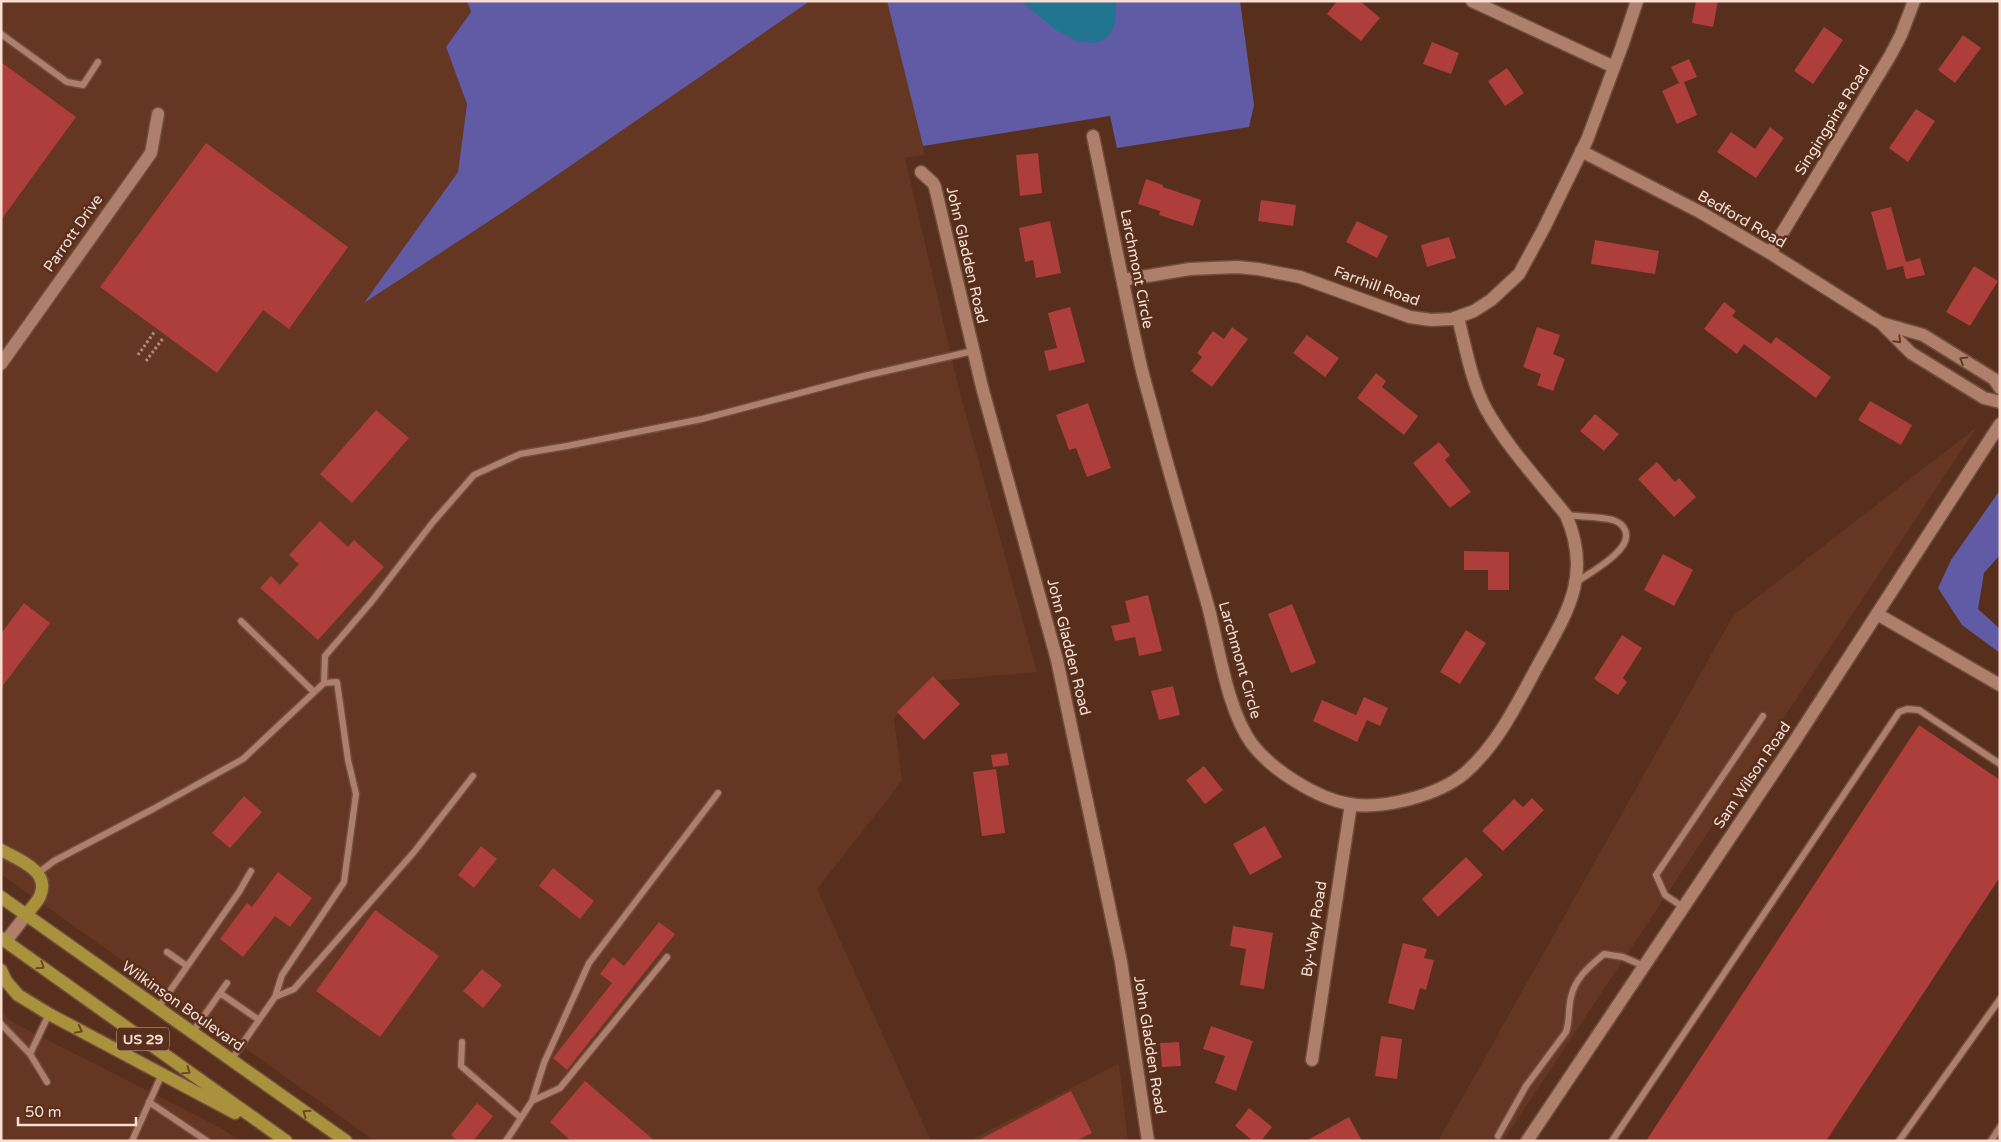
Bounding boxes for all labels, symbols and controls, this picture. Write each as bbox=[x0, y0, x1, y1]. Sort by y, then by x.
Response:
street label: Singingpine Road bbox=[1791, 62, 1873, 178]
street label: John Gladden Road bbox=[942, 185, 992, 325]
street label: Bedford Road bbox=[1695, 186, 1789, 252]
street label: Parrott Drive bbox=[40, 191, 106, 275]
street label: Larchmont Circle bbox=[1117, 208, 1157, 330]
street label: Farrhill Road bbox=[1332, 262, 1422, 310]
one-way arrow bbox=[1892, 334, 1901, 343]
one-way arrow bbox=[1959, 357, 1968, 366]
street label: John Gladden Road bbox=[1043, 577, 1095, 717]
street label: Larchmont Circle bbox=[1215, 599, 1265, 721]
street label: Sam Wilson Road bbox=[1710, 718, 1794, 832]
street label: By-Way Road bbox=[1298, 880, 1330, 978]
street label: Wilkinson Boulevard bbox=[118, 957, 248, 1055]
one-way arrow bbox=[35, 960, 45, 969]
street label: John Gladden Road bbox=[1130, 974, 1170, 1116]
one-way arrow bbox=[74, 1024, 83, 1034]
road number: US 29 bbox=[117, 1028, 169, 1050]
one-way arrow bbox=[182, 1065, 191, 1074]
scale bar bbox=[18, 1094, 135, 1126]
text: 50 m bbox=[25, 1103, 62, 1121]
one-way arrow bbox=[303, 1110, 312, 1119]

